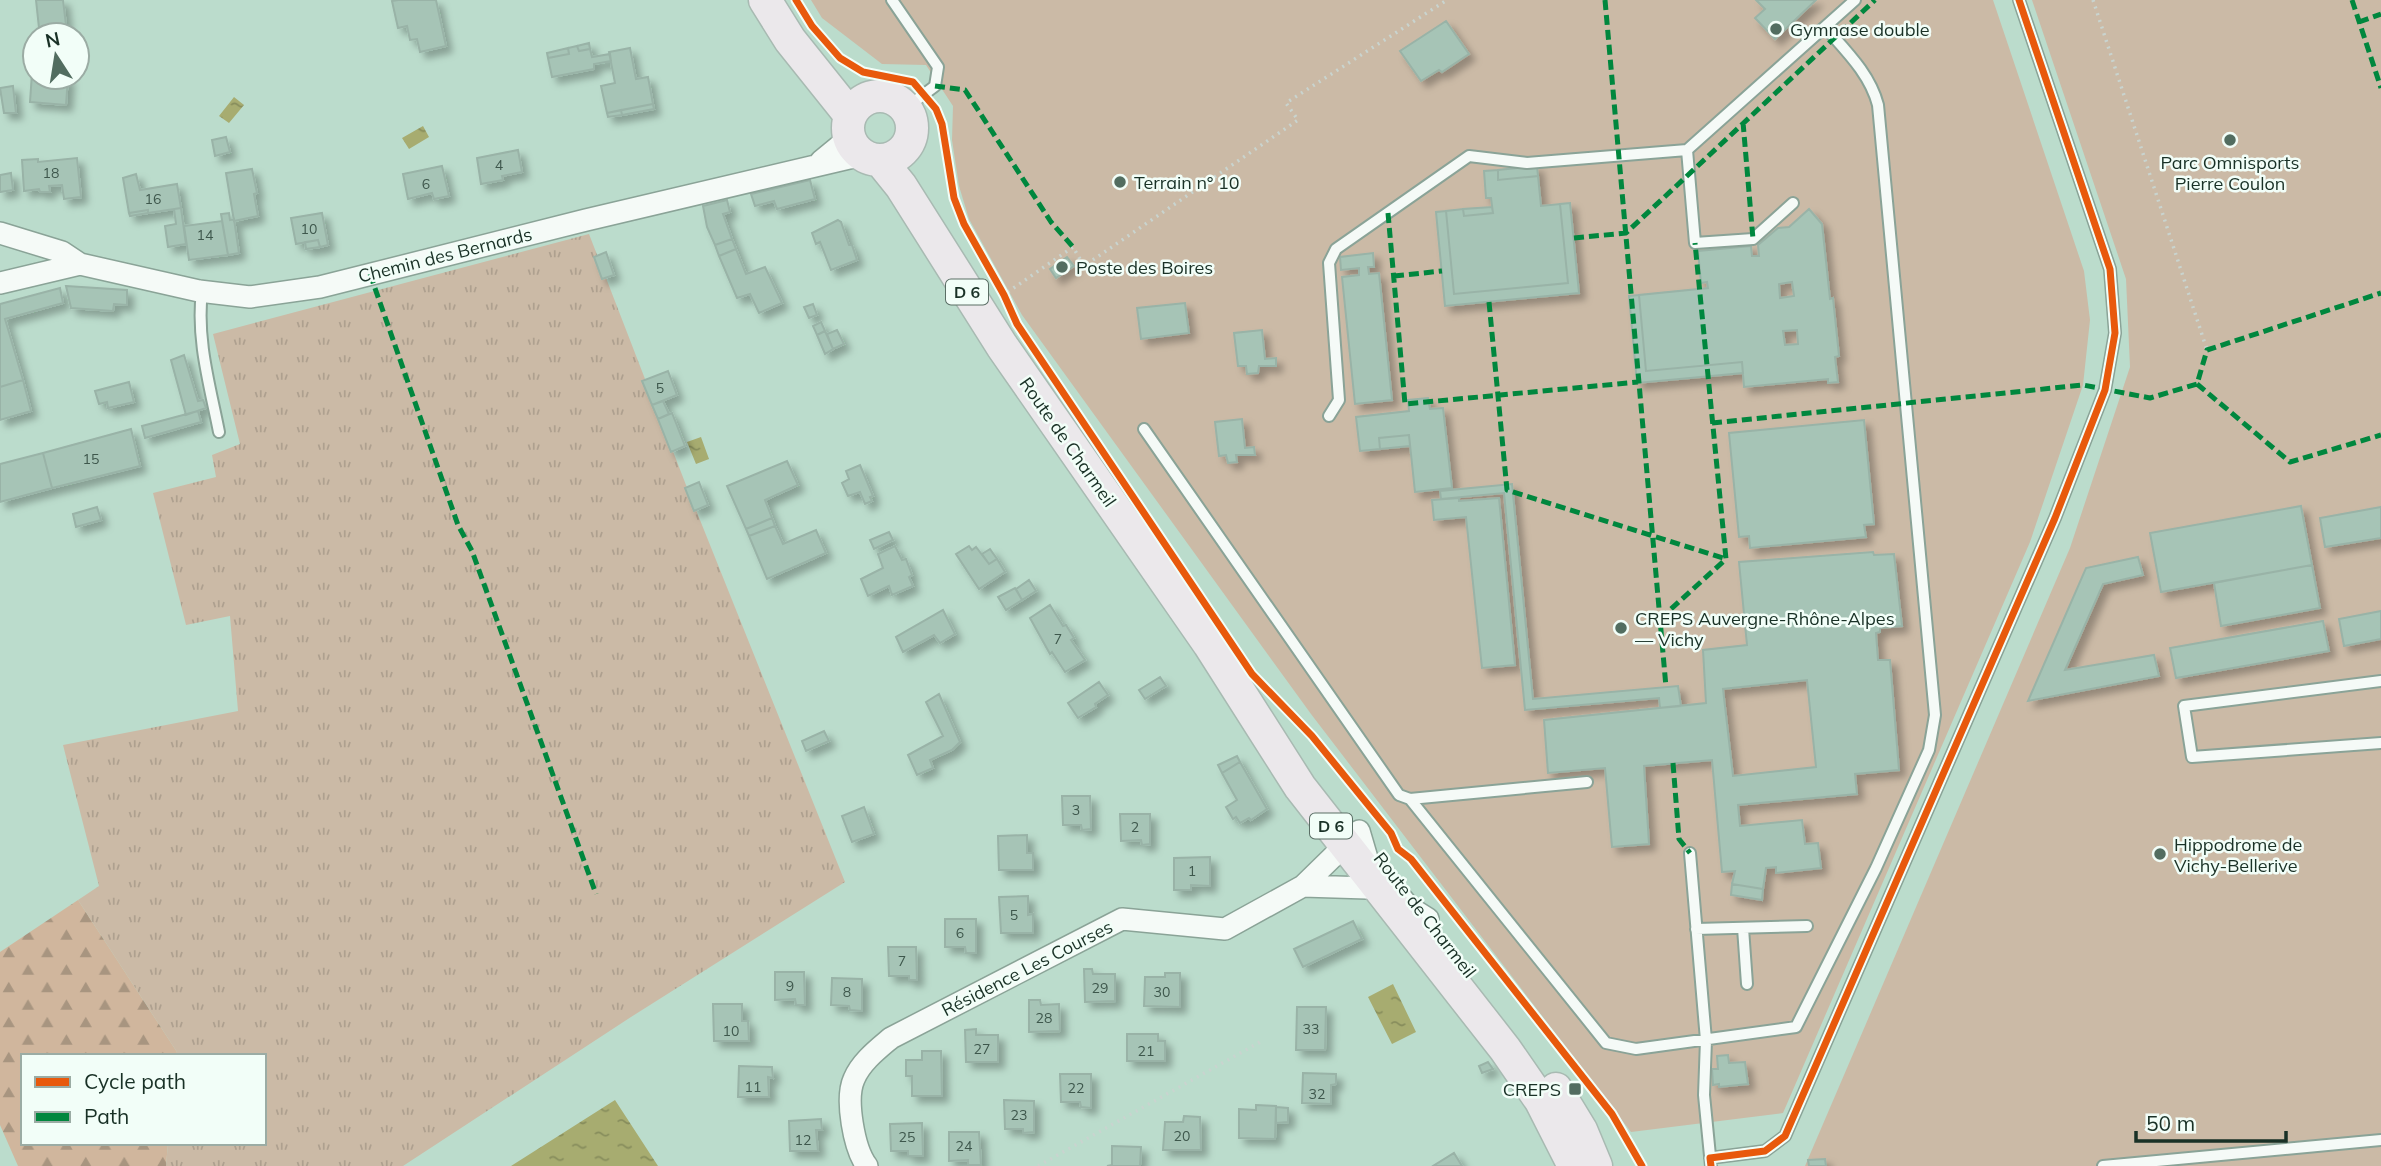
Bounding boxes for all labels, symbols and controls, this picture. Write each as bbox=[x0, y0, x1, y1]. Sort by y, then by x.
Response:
place label: Gymnase double bbox=[1790, 18, 1930, 41]
north arrow bbox=[21, 21, 91, 91]
marker: Gymnase double bbox=[1768, 21, 1784, 37]
text: N bbox=[43, 26, 62, 53]
marker: Parc Omnisports Pierre Coulon bbox=[2222, 132, 2238, 148]
place label: Parc Omnisports Pierre Coulon bbox=[2161, 151, 2300, 195]
house number: 4 bbox=[495, 156, 504, 174]
house number: 18 bbox=[43, 164, 59, 182]
place label: Terrain n° 10 bbox=[1134, 171, 1240, 194]
marker: Terrain n° 10 bbox=[1112, 174, 1128, 190]
house number: 6 bbox=[422, 175, 430, 193]
house number: 16 bbox=[145, 190, 161, 208]
house number: 10 bbox=[301, 220, 317, 238]
street label: Chemin des Bernards bbox=[356, 222, 534, 288]
house number: 14 bbox=[197, 226, 214, 244]
place label: Poste des Boires bbox=[1076, 256, 1213, 279]
marker: Poste des Boires bbox=[1054, 259, 1070, 275]
road number: D 6 bbox=[946, 280, 988, 304]
street label: Route de Charmeil bbox=[1015, 373, 1121, 511]
house number: 5 bbox=[656, 379, 664, 397]
house number: 15 bbox=[83, 450, 99, 468]
place label: CREPS Auvergne-Rhône-Alpes — Vichy bbox=[1635, 607, 1895, 651]
marker: CREPS Auvergne-Rhône-Alpes — Vichy bbox=[1613, 620, 1629, 636]
house number: 7 bbox=[1054, 630, 1062, 648]
house number: 3 bbox=[1072, 801, 1080, 819]
road number: D 6 bbox=[1310, 814, 1352, 838]
house number: 2 bbox=[1131, 818, 1139, 836]
place label: Hippodrome de Vichy-Bellerive bbox=[2174, 833, 2302, 877]
marker: Hippodrome de Vichy-Bellerive bbox=[2152, 846, 2168, 862]
street label: Route de Charmeil bbox=[1369, 848, 1481, 982]
house number: 1 bbox=[1188, 862, 1196, 880]
house number: 5 bbox=[1010, 906, 1018, 924]
street label: Résidence Les Courses bbox=[937, 915, 1117, 1021]
house number: 6 bbox=[956, 924, 964, 942]
house number: 7 bbox=[898, 952, 906, 970]
house number: 9 bbox=[786, 977, 794, 995]
house number: 29 bbox=[1092, 979, 1108, 997]
house number: 8 bbox=[843, 983, 851, 1001]
house number: 30 bbox=[1154, 983, 1170, 1001]
house number: 28 bbox=[1036, 1009, 1052, 1027]
house number: 33 bbox=[1303, 1020, 1319, 1038]
house number: 10 bbox=[723, 1022, 739, 1040]
house number: 27 bbox=[974, 1040, 990, 1058]
house number: 21 bbox=[1138, 1042, 1154, 1060]
legend bbox=[21, 1054, 266, 1145]
text: Cycle path bbox=[84, 1068, 186, 1094]
house number: 11 bbox=[745, 1078, 761, 1096]
place label: CREPS bbox=[1503, 1078, 1561, 1101]
house number: 22 bbox=[1068, 1079, 1084, 1097]
marker: CREPS bbox=[1567, 1081, 1583, 1097]
house number: 32 bbox=[1309, 1085, 1325, 1103]
scale bar bbox=[2136, 1100, 2286, 1144]
text: Path bbox=[84, 1103, 129, 1129]
house number: 23 bbox=[1011, 1106, 1027, 1124]
text: 50 m bbox=[2146, 1110, 2195, 1136]
house number: 20 bbox=[1174, 1127, 1190, 1145]
house number: 25 bbox=[899, 1128, 915, 1146]
house number: 12 bbox=[795, 1131, 811, 1149]
house number: 24 bbox=[956, 1137, 973, 1155]

